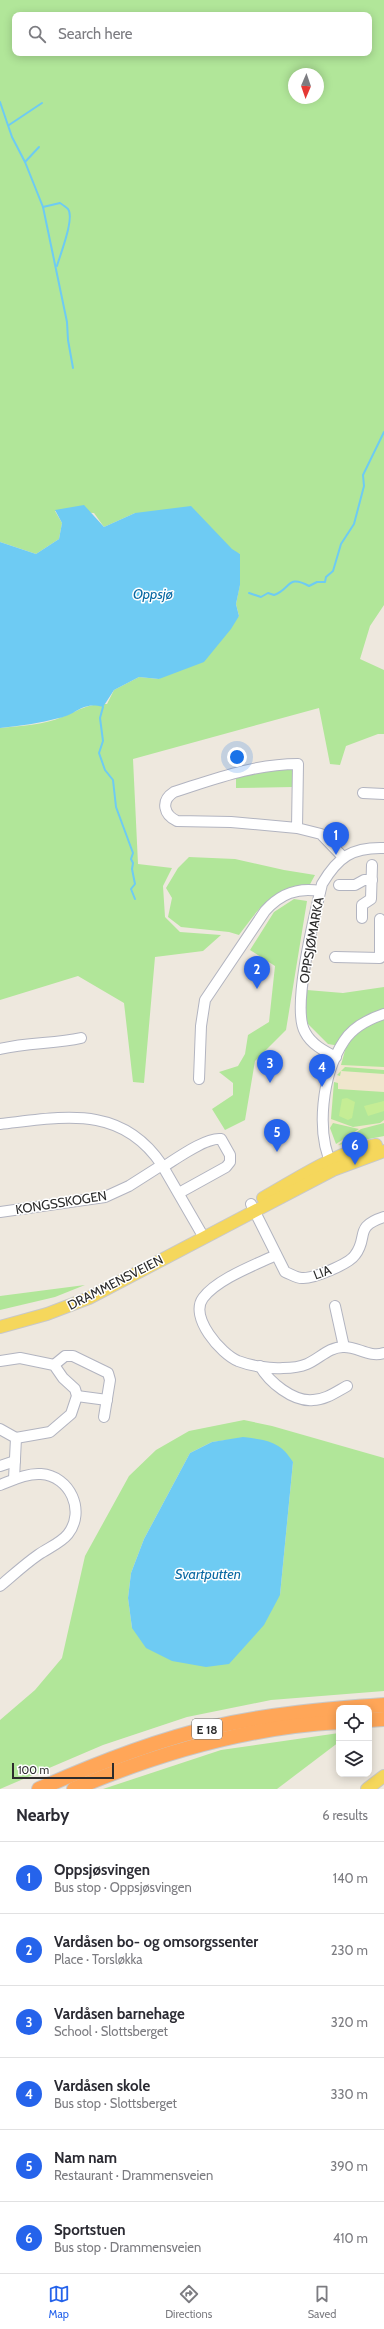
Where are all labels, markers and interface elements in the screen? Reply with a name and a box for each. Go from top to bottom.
search box [12,12,372,56]
icon: search [26,23,48,45]
text: Search here [58,25,133,43]
north arrow [288,68,324,104]
water label: Oppsjø [133,585,174,603]
your location [227,747,247,767]
pin: 1 [323,822,349,855]
street label: OPPSJØMARKA [296,896,326,984]
pin: 2 [244,956,270,989]
pin: 3 [257,1050,283,1083]
pin: 4 [309,1054,335,1087]
pin: 5 [264,1119,290,1152]
pin: 6 [342,1132,368,1165]
street label: KONGSSKOGEN [14,1187,108,1217]
street label: DRAMMENSVEIEN [65,1251,165,1313]
street label: LIA [311,1261,333,1283]
water label: Svartputten [175,1565,241,1583]
map controls [336,1705,372,1777]
button: locate [336,1705,372,1741]
road number: E 18 [192,1719,222,1739]
button: layers [336,1741,372,1777]
scale bar [12,1761,114,1780]
text: 100 m [18,1763,49,1777]
text: Nearby [16,1805,69,1825]
text: 6 results [322,1807,368,1823]
text: Oppsjøsvingen [54,1861,150,1879]
text: 1 [27,1870,31,1886]
text: 140 m [333,1870,368,1886]
text: Bus stop · Oppsjøsvingen [54,1879,192,1895]
text: Vardåsen bo- og omsorgssenter [54,1933,258,1951]
text: 2 [26,1942,32,1958]
text: 230 m [331,1942,368,1958]
text: Place · Torsløkka [54,1951,143,1967]
text: Vardåsen barnehage [54,2005,185,2023]
text: 3 [25,2014,33,2030]
text: 320 m [331,2014,368,2030]
text: School · Slottsberget [54,2023,168,2039]
text: Vardåsen skole [54,2077,150,2095]
text: 4 [25,2086,33,2102]
text: 330 m [331,2086,368,2102]
text: Bus stop · Slottsberget [54,2095,177,2111]
text: Nam nam [54,2149,117,2167]
text: 5 [26,2158,32,2174]
text: 390 m [330,2158,368,2174]
text: Restaurant · Drammensveien [54,2167,213,2183]
text: Sportstuen [54,2221,126,2239]
text: 6 [25,2230,33,2246]
text: 410 m [333,2230,368,2246]
text: Bus stop · Drammensveien [54,2239,201,2255]
tab: Map [48,2283,70,2321]
tab: Directions [165,2283,212,2321]
tab: Saved [308,2283,336,2321]

